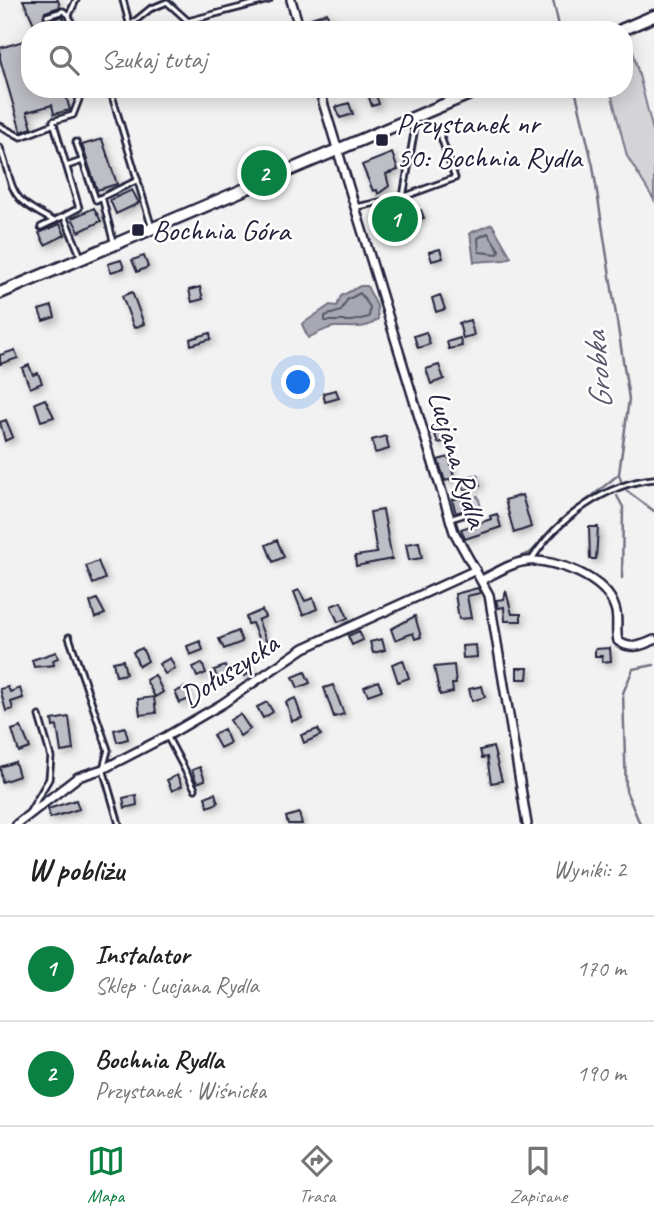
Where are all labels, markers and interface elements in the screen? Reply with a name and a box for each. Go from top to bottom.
search box [21,21,633,98]
icon: search [45,41,83,79]
text: Szukaj tutaj [101,43,207,76]
place label: Przystanek nr 50: Bochnia Rydla [396,104,584,176]
marker: Przystanek nr 50: Bochnia Rydla [374,132,390,148]
pin: 2 [241,147,287,199]
pin: 1 [372,193,418,245]
place label: Bochnia Góra [152,211,292,249]
marker: Bochnia Góra [130,222,146,238]
water label: Grobka [574,328,622,411]
your location [281,365,315,399]
street label: Lucjana Rydla [419,386,497,534]
street label: Dołuszycka [173,623,287,716]
text: W pobliżu [28,851,124,889]
text: Wyniki: 2 [553,855,626,884]
text: Instalator [95,938,189,971]
text: 1 [46,954,56,983]
text: 170 m [577,954,626,983]
text: Sklep · Lucjana Rydla [95,971,259,1000]
text: Bochnia Rydla [95,1043,224,1076]
text: 2 [46,1059,56,1088]
text: 190 m [577,1059,626,1088]
text: Przystanek · Wiśnicka [95,1076,266,1105]
tab: Mapa [87,1142,125,1208]
tab: Trasa [298,1142,336,1208]
tab: Zapisane [510,1142,567,1208]

